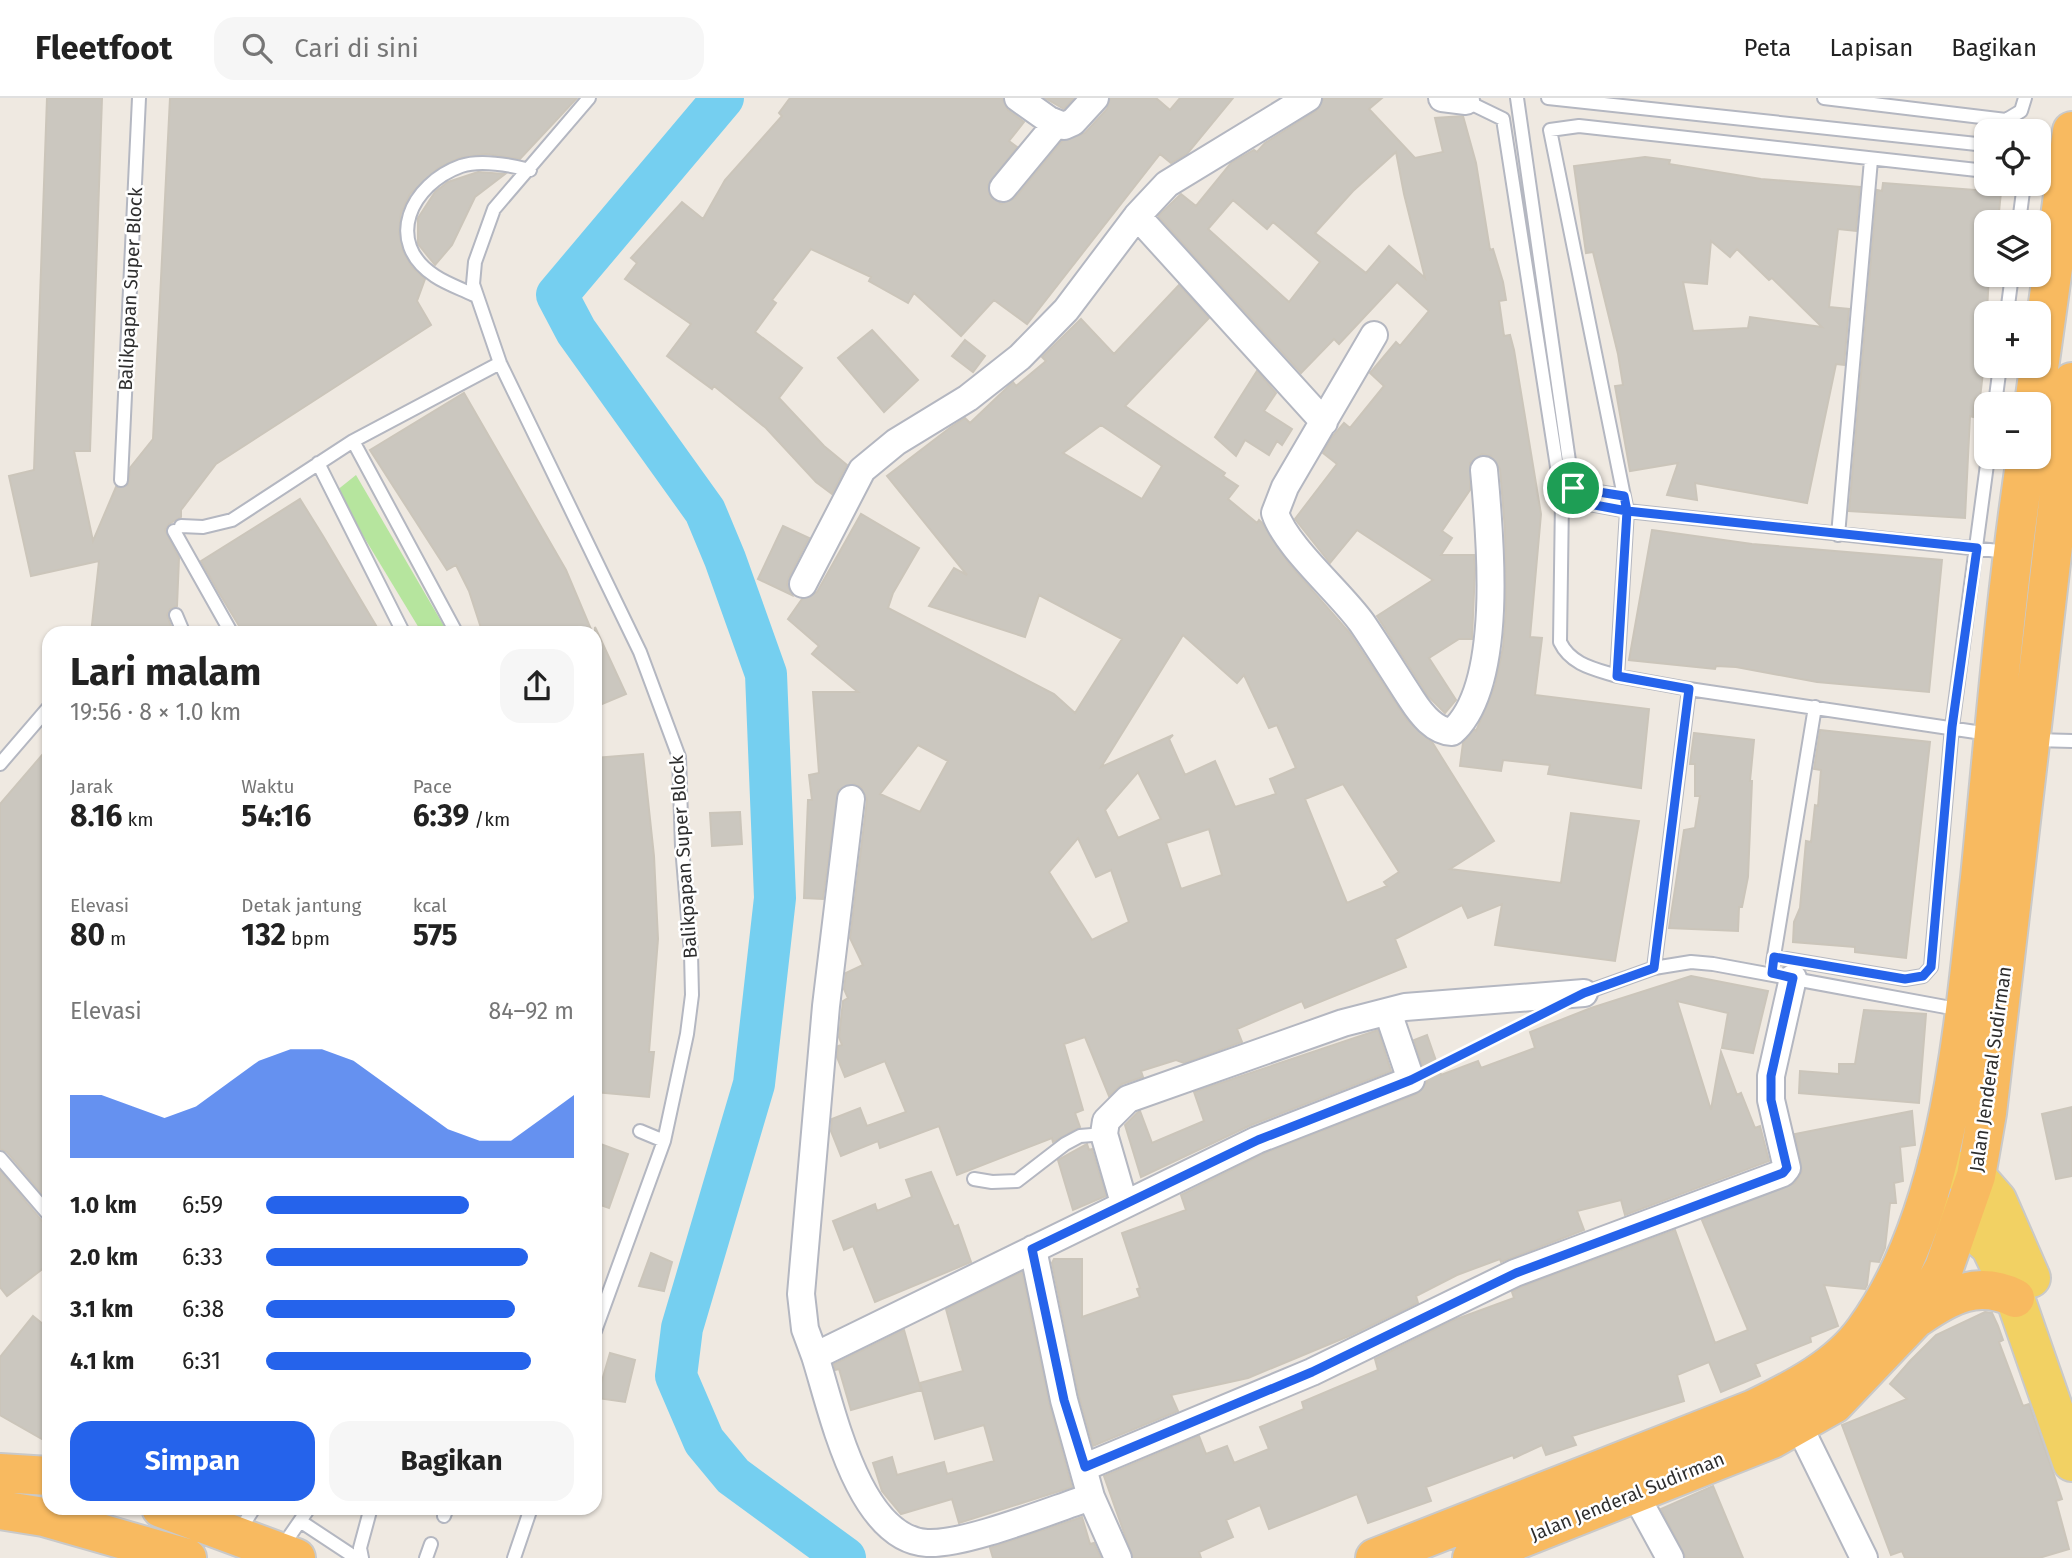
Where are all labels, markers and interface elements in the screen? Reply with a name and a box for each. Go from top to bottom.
search box [214,17,704,80]
text: Fleetfoot [35,28,172,68]
icon: search [238,29,276,67]
text: Cari di sini [294,33,419,64]
text: Peta [1744,34,1791,62]
text: Lapisan [1829,34,1913,62]
text: Bagikan [1951,34,2037,62]
map controls [1974,119,2051,469]
button: locate [1974,119,2051,196]
street label: Balikpapan Super Block [114,186,147,391]
button: layers [1974,210,2051,287]
button: + [1974,301,2051,378]
button: − [1974,392,2051,469]
pin [1543,458,1603,518]
icon: arrive [1554,469,1592,507]
text: Lari malam [70,649,261,695]
button: share [500,649,574,723]
text: 19:56 · 8 × 1.0 km [70,698,241,726]
street label: Balikpapan Super Block [665,754,702,959]
text: Jarak [70,775,113,798]
text: Waktu [241,775,294,798]
text: Pace [413,775,452,798]
text: 8.16 [70,798,122,834]
text: 54:16 [241,798,311,834]
text: 6:39 [413,798,469,834]
text: km [122,808,154,831]
text: /km [469,808,510,831]
text: Elevasi [70,894,129,917]
text: Detak jantung [241,894,361,917]
text: kcal [413,894,447,917]
text: 80 [70,917,105,953]
text: 132 [241,917,286,953]
text: 575 [413,917,458,953]
text: m [105,927,126,950]
text: bpm [286,927,330,950]
street label: Jalan Jenderal Sudirman [1965,965,2016,1173]
text: Elevasi [70,997,142,1025]
text: 84–92 m [489,997,574,1025]
text: 1.0 km [70,1191,137,1219]
text: 6:59 [182,1191,223,1219]
text: 2.0 km [70,1243,138,1271]
text: 6:33 [182,1243,223,1271]
text: 3.1 km [70,1295,133,1323]
text: 6:38 [182,1295,224,1323]
text: 4.1 km [70,1347,134,1375]
text: 6:31 [182,1347,221,1375]
button: Simpan [70,1421,315,1501]
button: Bagikan [329,1421,574,1501]
street label: Jalan Jenderal Sudirman [1527,1447,1728,1546]

